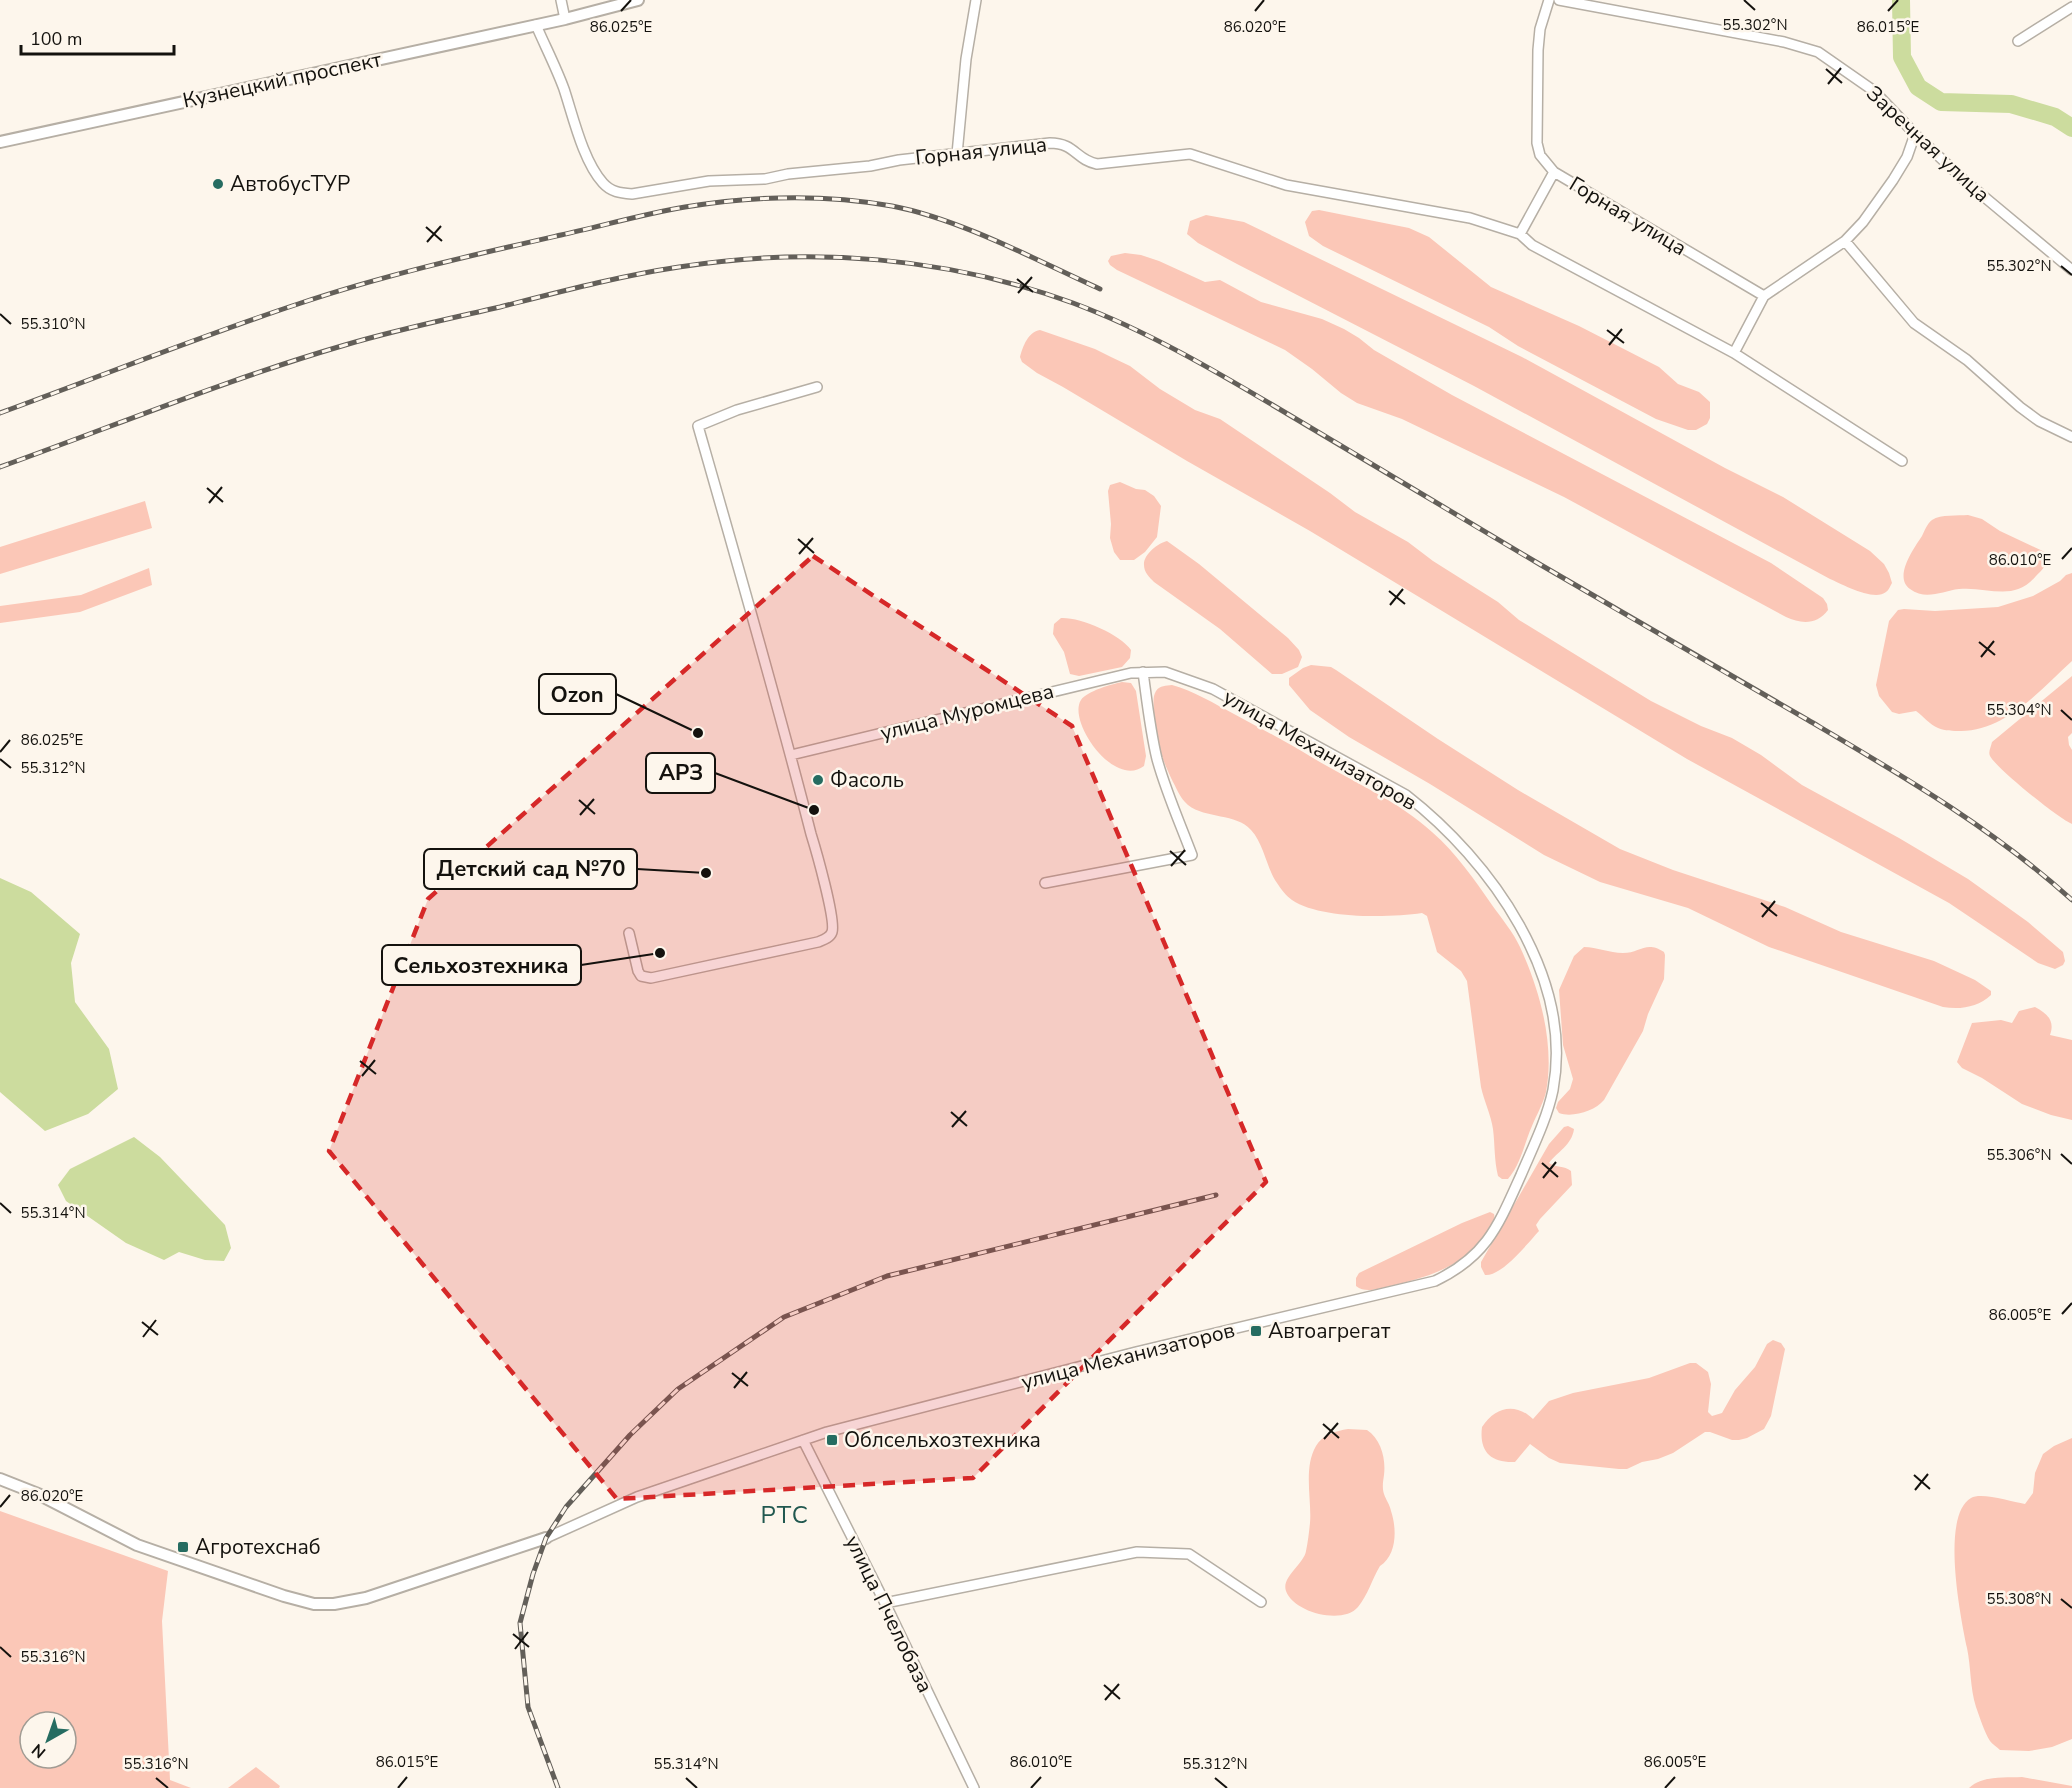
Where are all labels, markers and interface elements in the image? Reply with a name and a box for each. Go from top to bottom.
text: 55.302°N [1722,15,1788,35]
text: 86.025°E [590,17,652,37]
text: 86.020°E [1224,17,1286,37]
text: 86.015°E [1857,17,1919,37]
scale bar [21,18,174,56]
text: 100 m [30,27,82,51]
street label: Кузнецкий проспект [180,45,384,115]
street label: Заречная улица [1860,79,1996,209]
street label: Горная улица [914,130,1048,172]
place label: АвтобусТУР [230,170,350,198]
street label: Горная улица [1564,170,1692,262]
marker: АвтобусТУР [211,177,225,191]
text: 55.302°N [1986,256,2052,276]
text: 55.310°N [20,314,86,334]
text: 86.010°E [1989,550,2051,570]
callout: Ozon [539,674,616,714]
street label: улица Муромцева [877,677,1057,747]
text: Ozon [550,680,604,710]
street label: улица Механизаторов [1218,683,1422,817]
text: 55.304°N [1986,700,2052,720]
text: 86.025°E [21,730,83,750]
callout: АРЗ [646,753,715,793]
text: 55.312°N [20,758,86,778]
text: АРЗ [659,758,703,788]
place label: Фасоль [830,766,904,794]
marker: Фасоль [811,773,825,787]
callout: Детский сад №70 [424,849,637,889]
text: Детский сад №70 [437,854,625,884]
callout: Сельхозтехника [382,945,581,985]
text: Сельхозтехника [393,951,569,981]
text: 55.306°N [1986,1145,2052,1165]
text: 55.314°N [20,1203,86,1223]
text: 86.005°E [1989,1305,2051,1325]
street label: улица Механизаторов [1018,1316,1238,1396]
place label: Автоагрегат [1268,1317,1391,1345]
marker: Автоагрегат [1249,1324,1263,1338]
place label: Облсельхозтехника [844,1426,1041,1454]
marker: Облсельхозтехника [825,1433,839,1447]
text: 86.020°E [21,1486,83,1506]
district label: РТС [761,1499,809,1531]
street label: улица Пчелобаза [839,1531,939,1697]
place label: Агротехснаб [195,1533,321,1561]
marker: Агротехснаб [176,1540,190,1554]
text: 55.308°N [1986,1589,2052,1609]
text: 55.316°N [20,1647,86,1667]
north arrow [18,1710,78,1770]
text: N [27,1738,51,1763]
text: 86.015°E [376,1752,438,1772]
text: 86.010°E [1010,1752,1072,1772]
text: 86.005°E [1644,1752,1706,1772]
text: 55.316°N [123,1754,189,1774]
text: 55.314°N [653,1754,719,1774]
text: 55.312°N [1182,1754,1248,1774]

